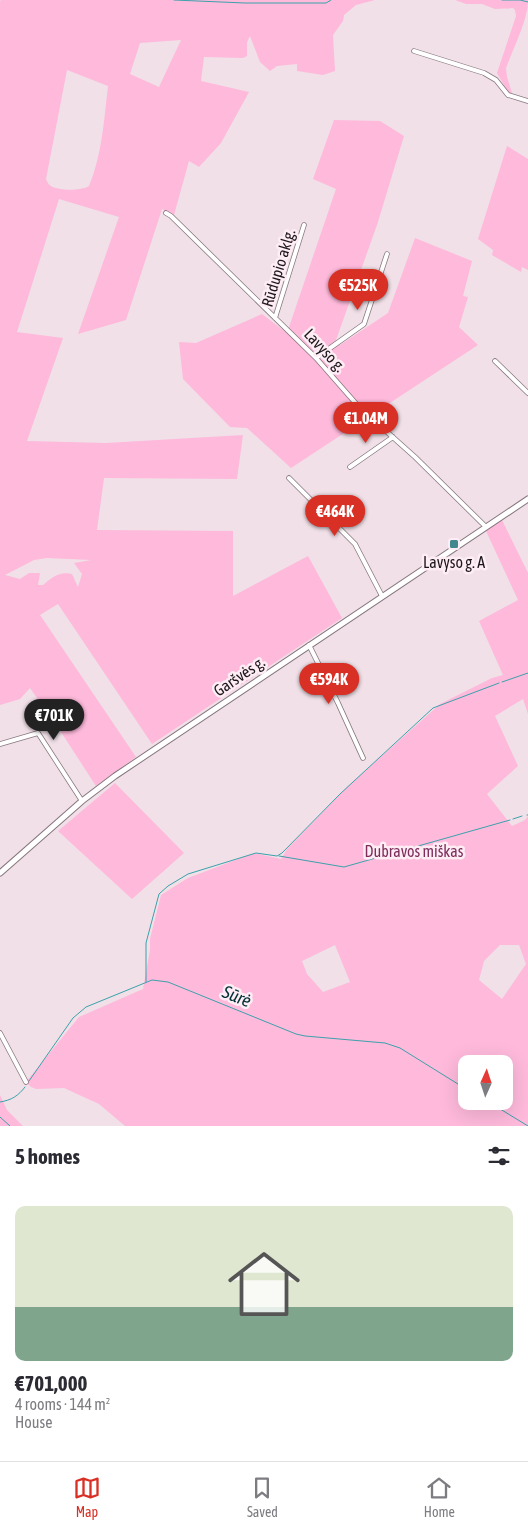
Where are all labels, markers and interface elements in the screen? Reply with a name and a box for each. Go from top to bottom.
street label: Rūdupio aklg. [258,227,299,309]
pin: €525K [323,268,393,311]
text: €525K [339,276,377,294]
street label: Lavyso g. [300,325,349,376]
pin: €1.04M [325,402,407,444]
text: €1.04M [344,409,388,427]
pin: €464K [300,494,370,537]
text: €464K [316,502,354,520]
marker: Lavyso g. A [448,538,460,550]
place label: Lavyso g. A [423,553,485,572]
street label: Garšvės g. [210,652,269,700]
pin: €594K [294,662,364,705]
text: €594K [310,670,348,688]
pin: €701K [19,698,89,741]
text: €701K [35,706,73,724]
park label: Dubravos miškas [365,842,464,860]
water label: Sūrė [219,980,254,1011]
north arrow [458,1055,512,1110]
map controls [458,1055,513,1110]
icon: filters [485,1142,513,1170]
text: 5 homes [15,1144,80,1168]
icon: home [219,1239,309,1329]
text: €701,000 [15,1371,87,1395]
text: 4 rooms · 144 m² [15,1395,110,1413]
text: House [15,1413,52,1431]
tab: Map [73,1474,101,1520]
tab: Saved [247,1474,278,1520]
tab: Home [424,1474,455,1520]

